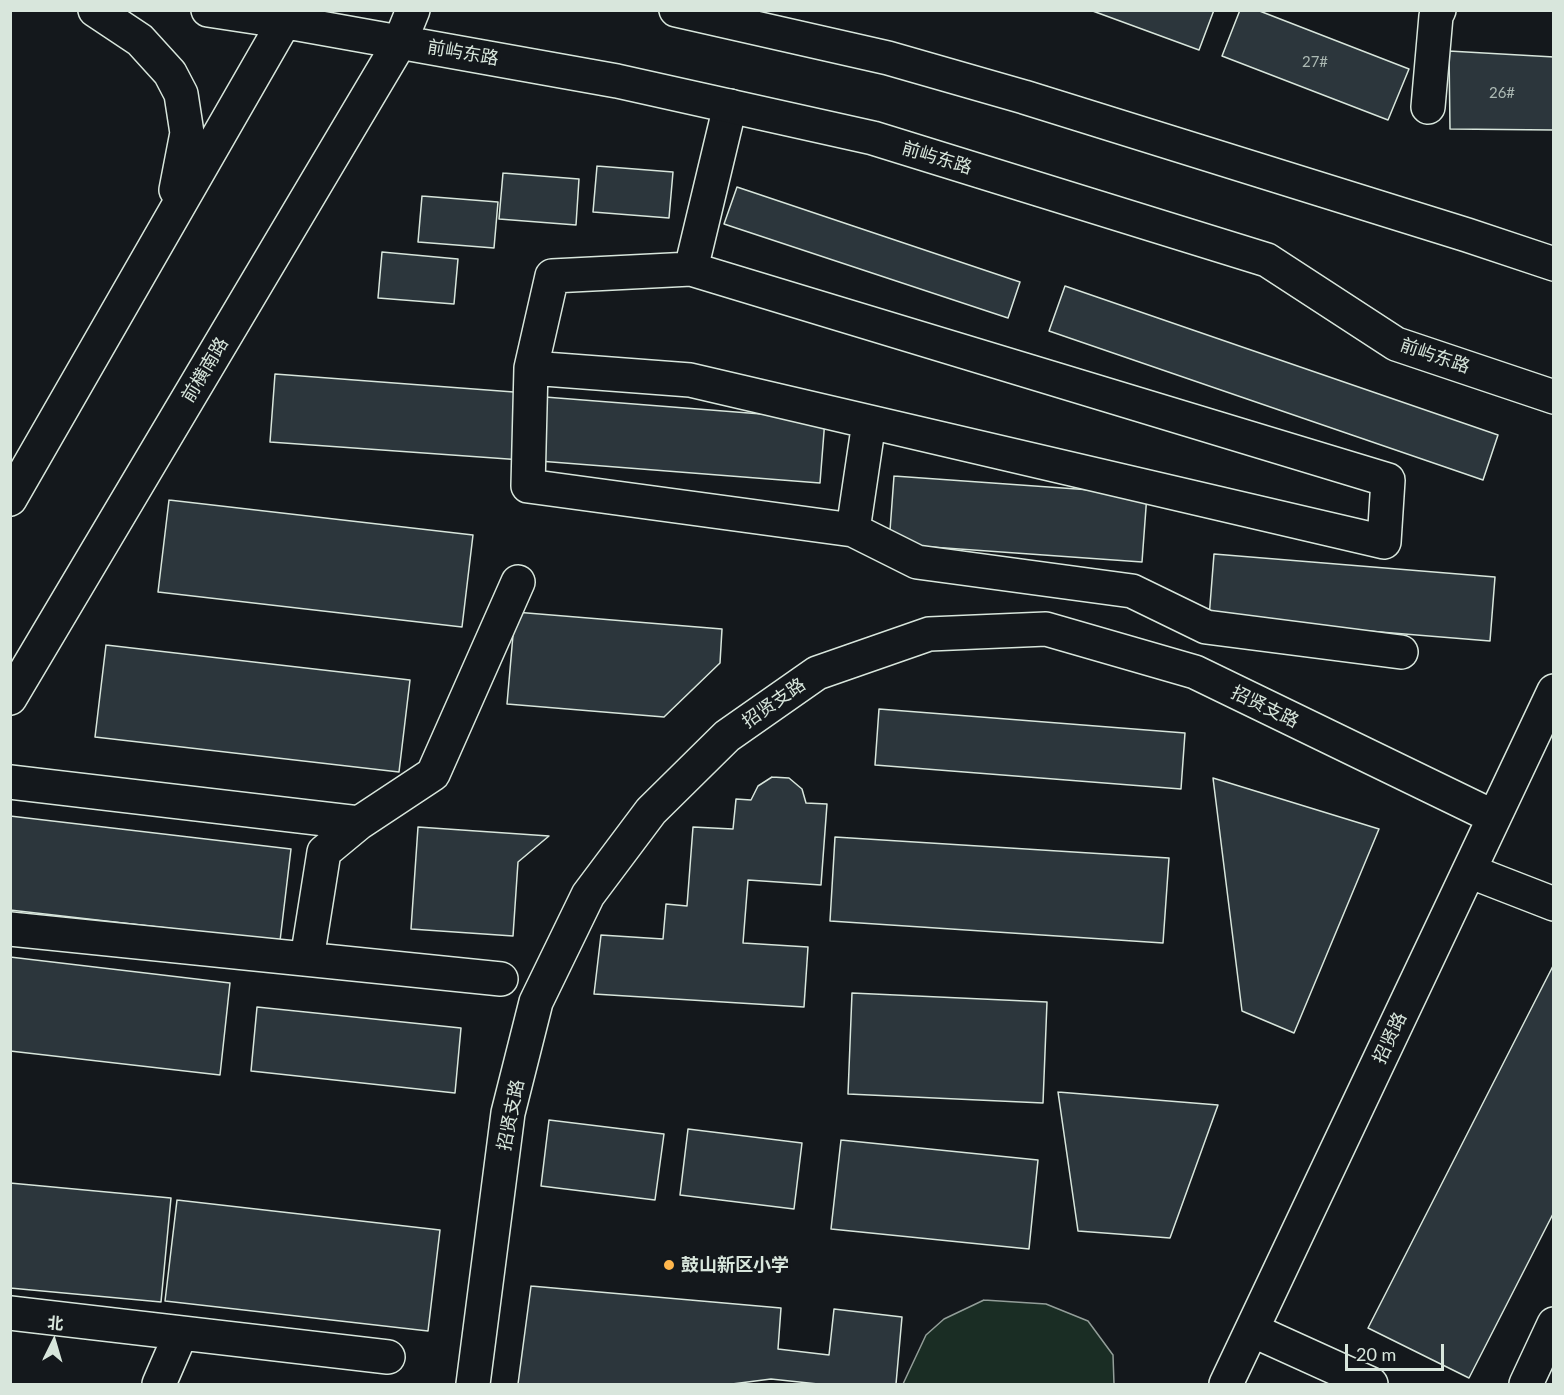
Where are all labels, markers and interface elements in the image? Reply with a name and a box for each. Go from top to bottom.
street label: 前屿东路 [426,36,500,70]
house number: 27# [1302,53,1328,71]
house number: 26# [1489,84,1515,102]
street label: 前屿东路 [899,137,975,179]
street label: 前横南路 [177,334,233,406]
street label: 前屿东路 [1397,334,1473,378]
street label: 招贤支路 [738,674,810,732]
street label: 招贤支路 [1228,682,1302,732]
street label: 招贤路 [1369,1009,1411,1067]
street label: 招贤支路 [494,1078,528,1152]
place label: 鼓山新区小学 [681,1254,789,1276]
marker: 鼓山新区小学 [662,1258,676,1272]
north arrow [24,1311,84,1371]
text: 北 [47,1312,64,1333]
scale bar [1348,1332,1447,1370]
text: 20 m [1356,1343,1396,1365]

